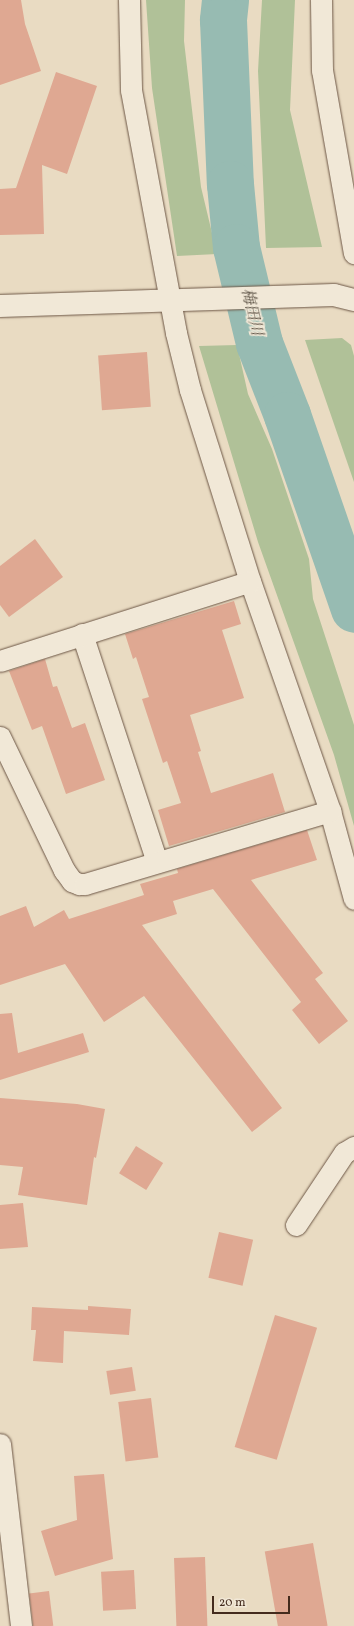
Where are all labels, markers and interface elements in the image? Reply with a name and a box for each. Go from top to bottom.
water label: 梅田川 [236,286,266,338]
scale bar [214,1588,292,1614]
text: 20 m [219,1595,246,1611]

